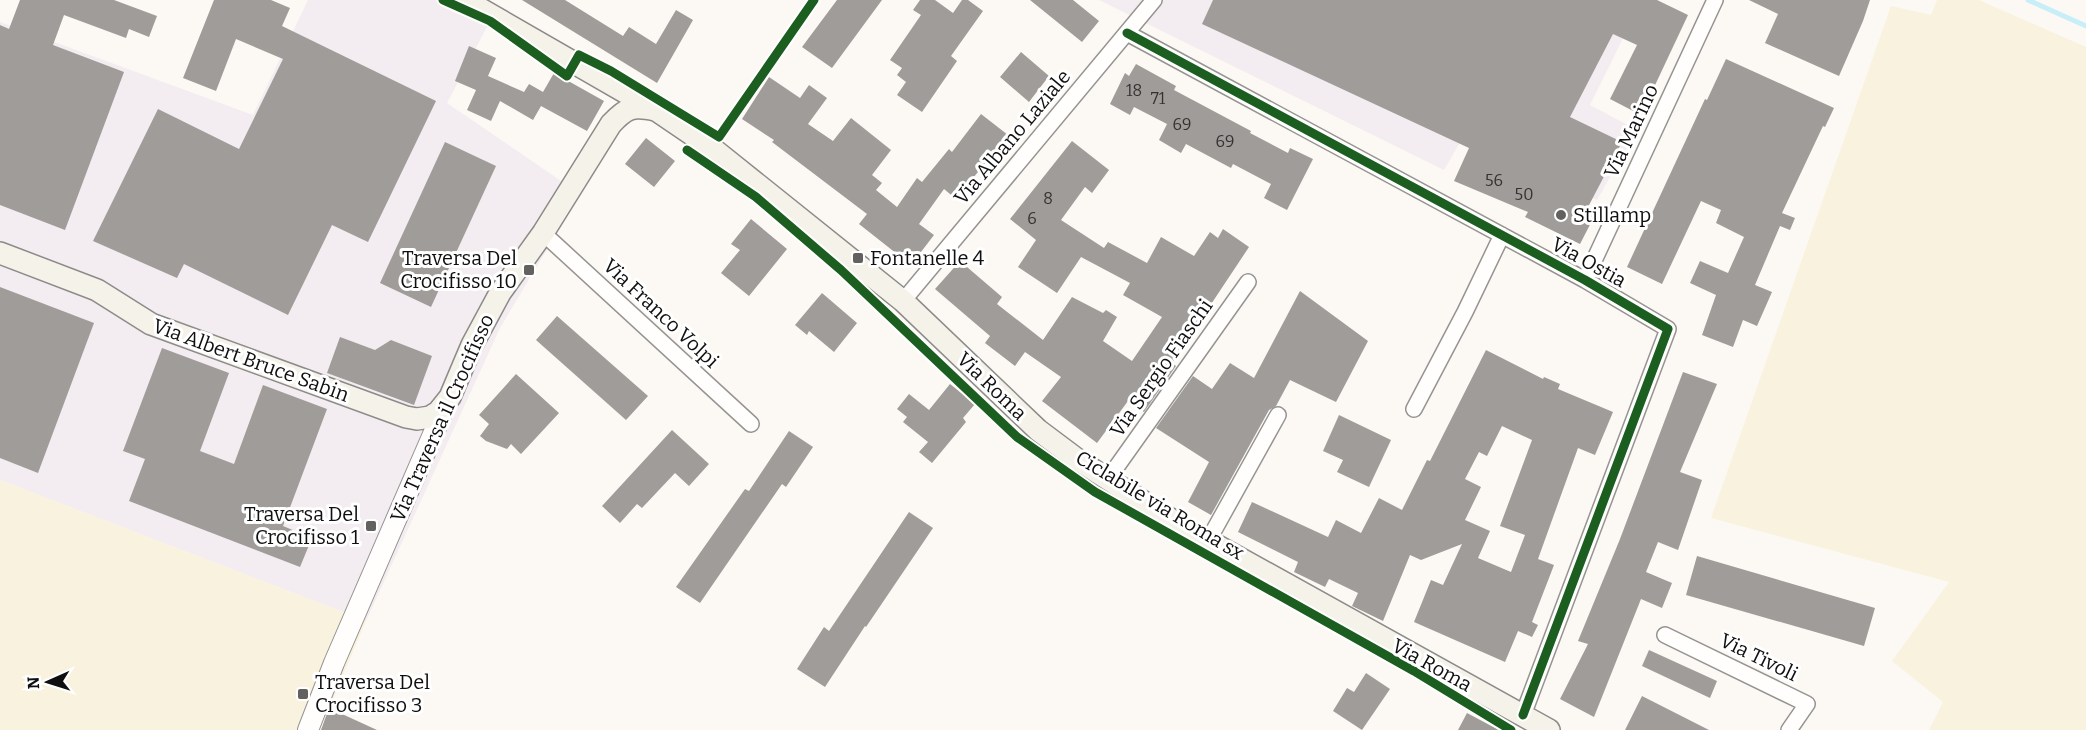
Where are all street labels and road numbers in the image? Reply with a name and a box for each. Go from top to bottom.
street label: Via Albano Laziale [949,65,1075,209]
street label: Via Marino [1599,80,1663,182]
street label: Via Ostia [1547,232,1631,292]
street label: Via Franco Volpi [598,253,724,373]
street label: Via Sergio Fiaschi [1105,295,1217,441]
street label: Via Traversa il Crocifisso [385,310,499,526]
street label: Via Albert Bruce Sabin [150,313,353,407]
street label: Via Roma [952,347,1032,425]
street label: Ciclabile via Roma sx [1071,445,1249,565]
street label: Via Tivoli [1716,628,1802,686]
street label: Via Roma [1388,633,1476,697]

